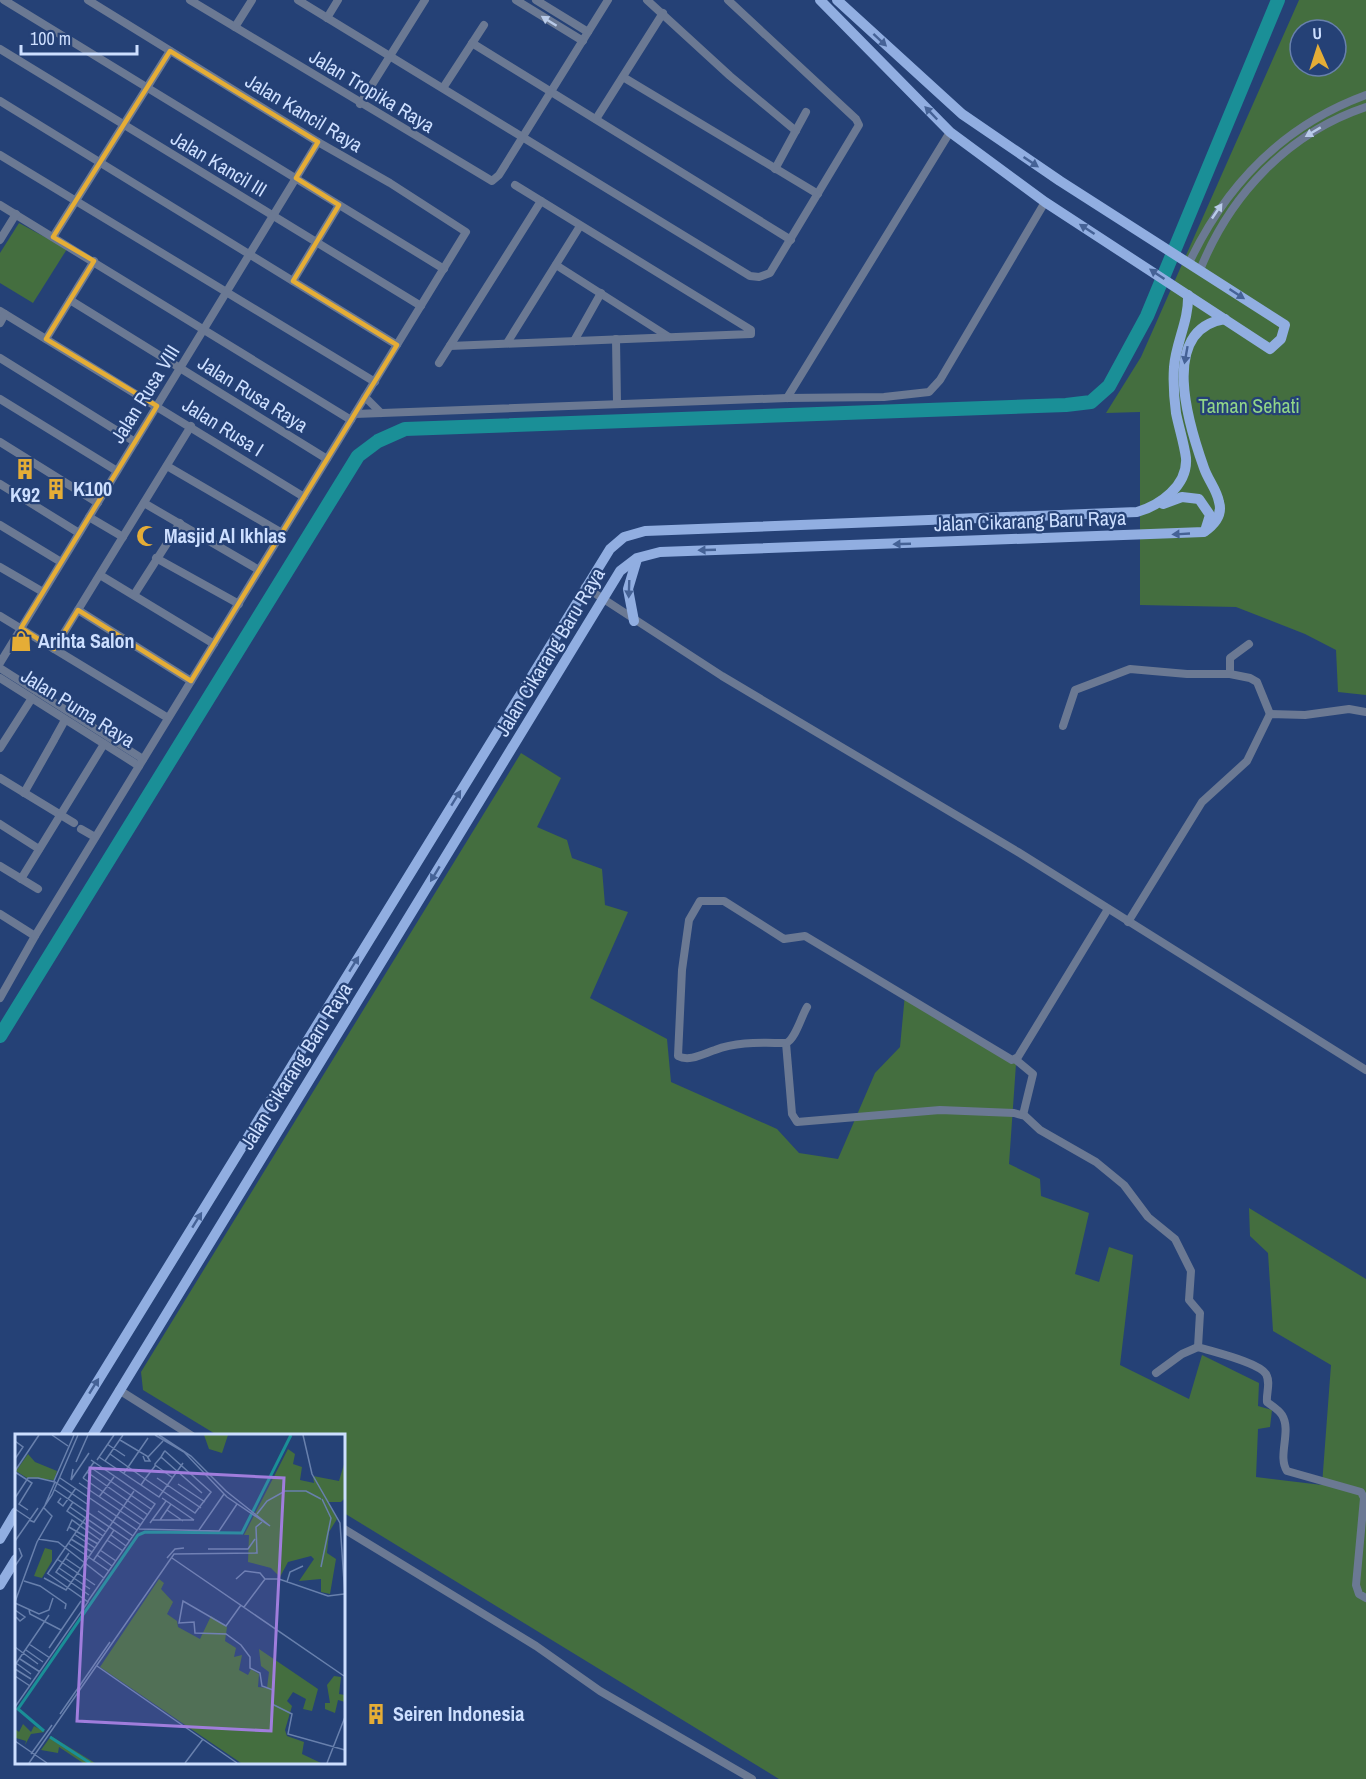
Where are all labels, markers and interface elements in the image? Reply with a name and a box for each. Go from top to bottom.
one-way arrow [541,15,557,26]
scale bar [21,18,136,56]
north arrow [1288,18,1348,78]
text: U [1312,22,1323,44]
text: 100 m [30,26,71,51]
one-way arrow [872,33,887,47]
street label: Jalan Tropika Raya [305,43,440,139]
street label: Jalan Kancil Raya [241,67,368,158]
one-way arrow [925,106,939,120]
street label: Jalan Kancil III [166,124,272,203]
one-way arrow [1305,126,1321,137]
one-way arrow [1023,156,1039,168]
one-way arrow [1211,204,1223,220]
one-way arrow [1079,224,1095,235]
one-way arrow [1149,268,1165,280]
one-way arrow [1229,288,1245,299]
street label: Jalan Rusa VIII [104,339,185,448]
one-way arrow [1182,346,1191,365]
street label: Jalan Rusa Raya [193,349,313,438]
street label: Jalan Rusa I [177,391,269,462]
park label: Taman Sehati [1198,392,1300,419]
building icon: K92 [13,457,37,481]
place label: K100 [73,475,112,502]
building icon: K100 [44,477,68,501]
place label: K92 [10,481,40,508]
street label: Jalan Cikarang Baru Raya [933,504,1127,537]
place label: Masjid Al Ikhlas [164,522,286,549]
mosque icon: Masjid Al Ikhlas [135,524,159,548]
one-way arrow [1171,529,1190,538]
one-way arrow [892,539,911,548]
one-way arrow [698,545,717,555]
street label: Jalan Cikarang Baru Raya [488,562,611,741]
one-way arrow [624,580,633,599]
place label: Arihta Salon [38,627,135,654]
shop icon: Arihta Salon [9,629,33,653]
street label: Jalan Puma Raya [16,662,140,753]
one-way arrow [451,790,462,806]
one-way arrow [430,866,441,882]
one-way arrow [348,956,359,972]
street label: Jalan Cikarang Baru Raya [233,977,358,1154]
one-way arrow [191,1212,202,1228]
one-way arrow [89,1378,100,1394]
inset map [15,1434,345,1764]
place label: Seiren Indonesia [393,1700,524,1727]
building icon: Seiren Indonesia [364,1702,388,1726]

